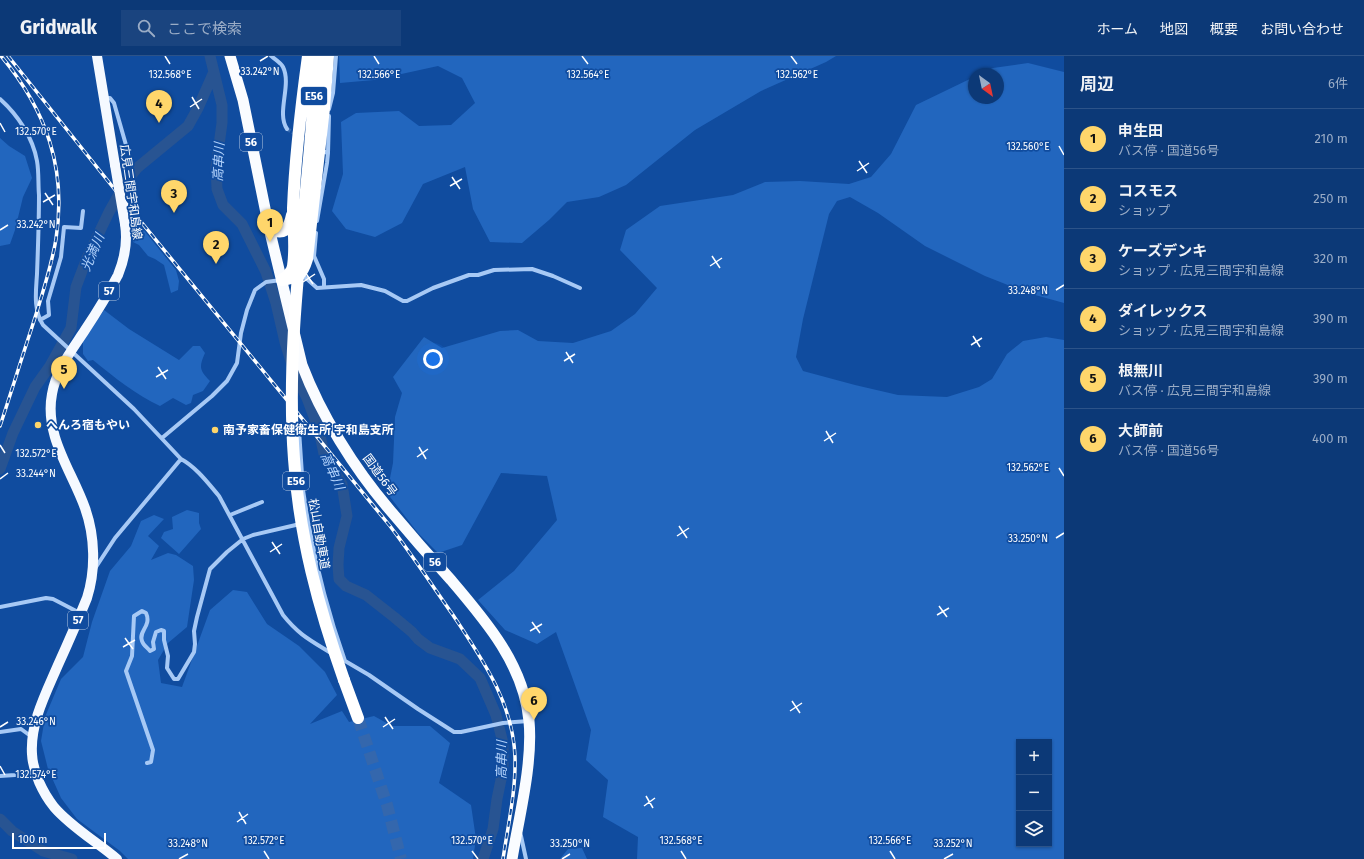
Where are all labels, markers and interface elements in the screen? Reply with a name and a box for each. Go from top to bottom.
search box [121,10,401,46]
text: Gridwalk [20,16,97,39]
icon: search [135,17,157,39]
text: ここで検索 [167,20,242,38]
text: ホーム [1096,21,1138,38]
text: 地図 [1160,21,1188,38]
text: 概要 [1210,21,1238,38]
text: お問い合わせ [1260,21,1344,38]
text: 33.242°N [240,66,280,78]
north arrow [968,68,1004,104]
text: 132.568°E [148,69,192,81]
text: 132.566°E [358,69,400,81]
text: 132.564°E [567,69,609,81]
text: 132.562°E [776,69,818,81]
text: 周辺 [1080,74,1114,95]
text: 6件 [1328,76,1348,91]
road number: E56 [301,87,327,105]
pin: 4 [146,90,172,123]
text: 申生田 [1118,122,1163,140]
text: 132.570°E [15,126,57,138]
text: 1 [1090,131,1096,146]
text: 210 m [1314,131,1348,146]
road number: 56 [240,133,262,151]
water label: 高串川 [210,140,227,182]
text: 132.560°E [1006,141,1050,153]
street label: 広見三間宇和島線 [117,143,145,241]
text: バス停 · 国道56号 [1118,143,1219,158]
pin: 3 [161,180,187,213]
text: コスモス [1118,182,1178,200]
text: 2 [1090,191,1096,206]
text: 250 m [1313,191,1348,206]
text: ショップ [1118,203,1170,218]
pin: 1 [257,209,283,242]
text: 33.242°N [16,219,56,231]
water label: 光満川 [78,229,108,273]
pin: 2 [203,231,229,264]
text: ケーズデンキ [1118,242,1207,260]
text: 3 [1090,251,1096,266]
text: 320 m [1313,251,1348,266]
text: ショップ · 広見三間宇和島線 [1118,263,1284,278]
road number: 57 [99,282,119,300]
text: 33.248°N [1008,285,1048,297]
text: ダイレックス [1118,302,1208,320]
text: 4 [1089,311,1097,326]
text: 390 m [1313,311,1348,326]
text: ショップ · 広見三間宇和島線 [1118,323,1284,338]
your location [423,349,443,369]
pin: 5 [51,356,77,389]
text: 根無川 [1118,362,1163,380]
text: 5 [1090,371,1096,386]
text: 390 m [1313,371,1348,386]
text: バス停 · 広見三間宇和島線 [1118,383,1271,398]
place label: へんろ宿もやい [46,418,130,432]
marker: へんろ宿もやい [33,420,43,430]
text: 大師前 [1118,422,1163,440]
place label: 南予家畜保健衛生所 宇和島支所 [223,423,394,437]
marker: 南予家畜保健衛生所 宇和島支所 [210,425,220,435]
text: 6 [1089,431,1097,446]
text: 400 m [1312,431,1348,446]
text: バス停 · 国道56号 [1118,443,1219,458]
text: 132.572°E [15,448,57,460]
water label: 高串川 [318,450,348,494]
street label: 国道56号 [360,451,400,499]
text: 132.562°E [1007,462,1049,474]
text: 33.244°N [16,468,56,480]
road number: E56 [283,472,309,490]
street label: 松山自動車道 [306,497,332,571]
text: 33.250°N [1008,533,1048,545]
road number: 56 [424,553,446,571]
road number: 57 [68,611,88,629]
pin: 6 [521,687,547,720]
text: 33.246°N [16,716,56,728]
water label: 高串川 [494,738,509,780]
map controls [1016,739,1052,847]
button: + [1016,739,1052,775]
text: 132.574°E [15,769,57,781]
button: − [1016,775,1052,811]
button: layers [1016,811,1052,847]
scale bar [12,831,106,850]
text: 100 m [18,833,47,846]
text: 132.572°E [243,835,285,847]
text: 132.570°E [451,835,493,847]
text: 132.568°E [659,835,703,847]
text: 132.566°E [869,835,911,847]
text: 33.248°N [168,838,208,850]
text: 33.250°N [550,838,590,850]
text: 33.252°N [933,838,973,850]

